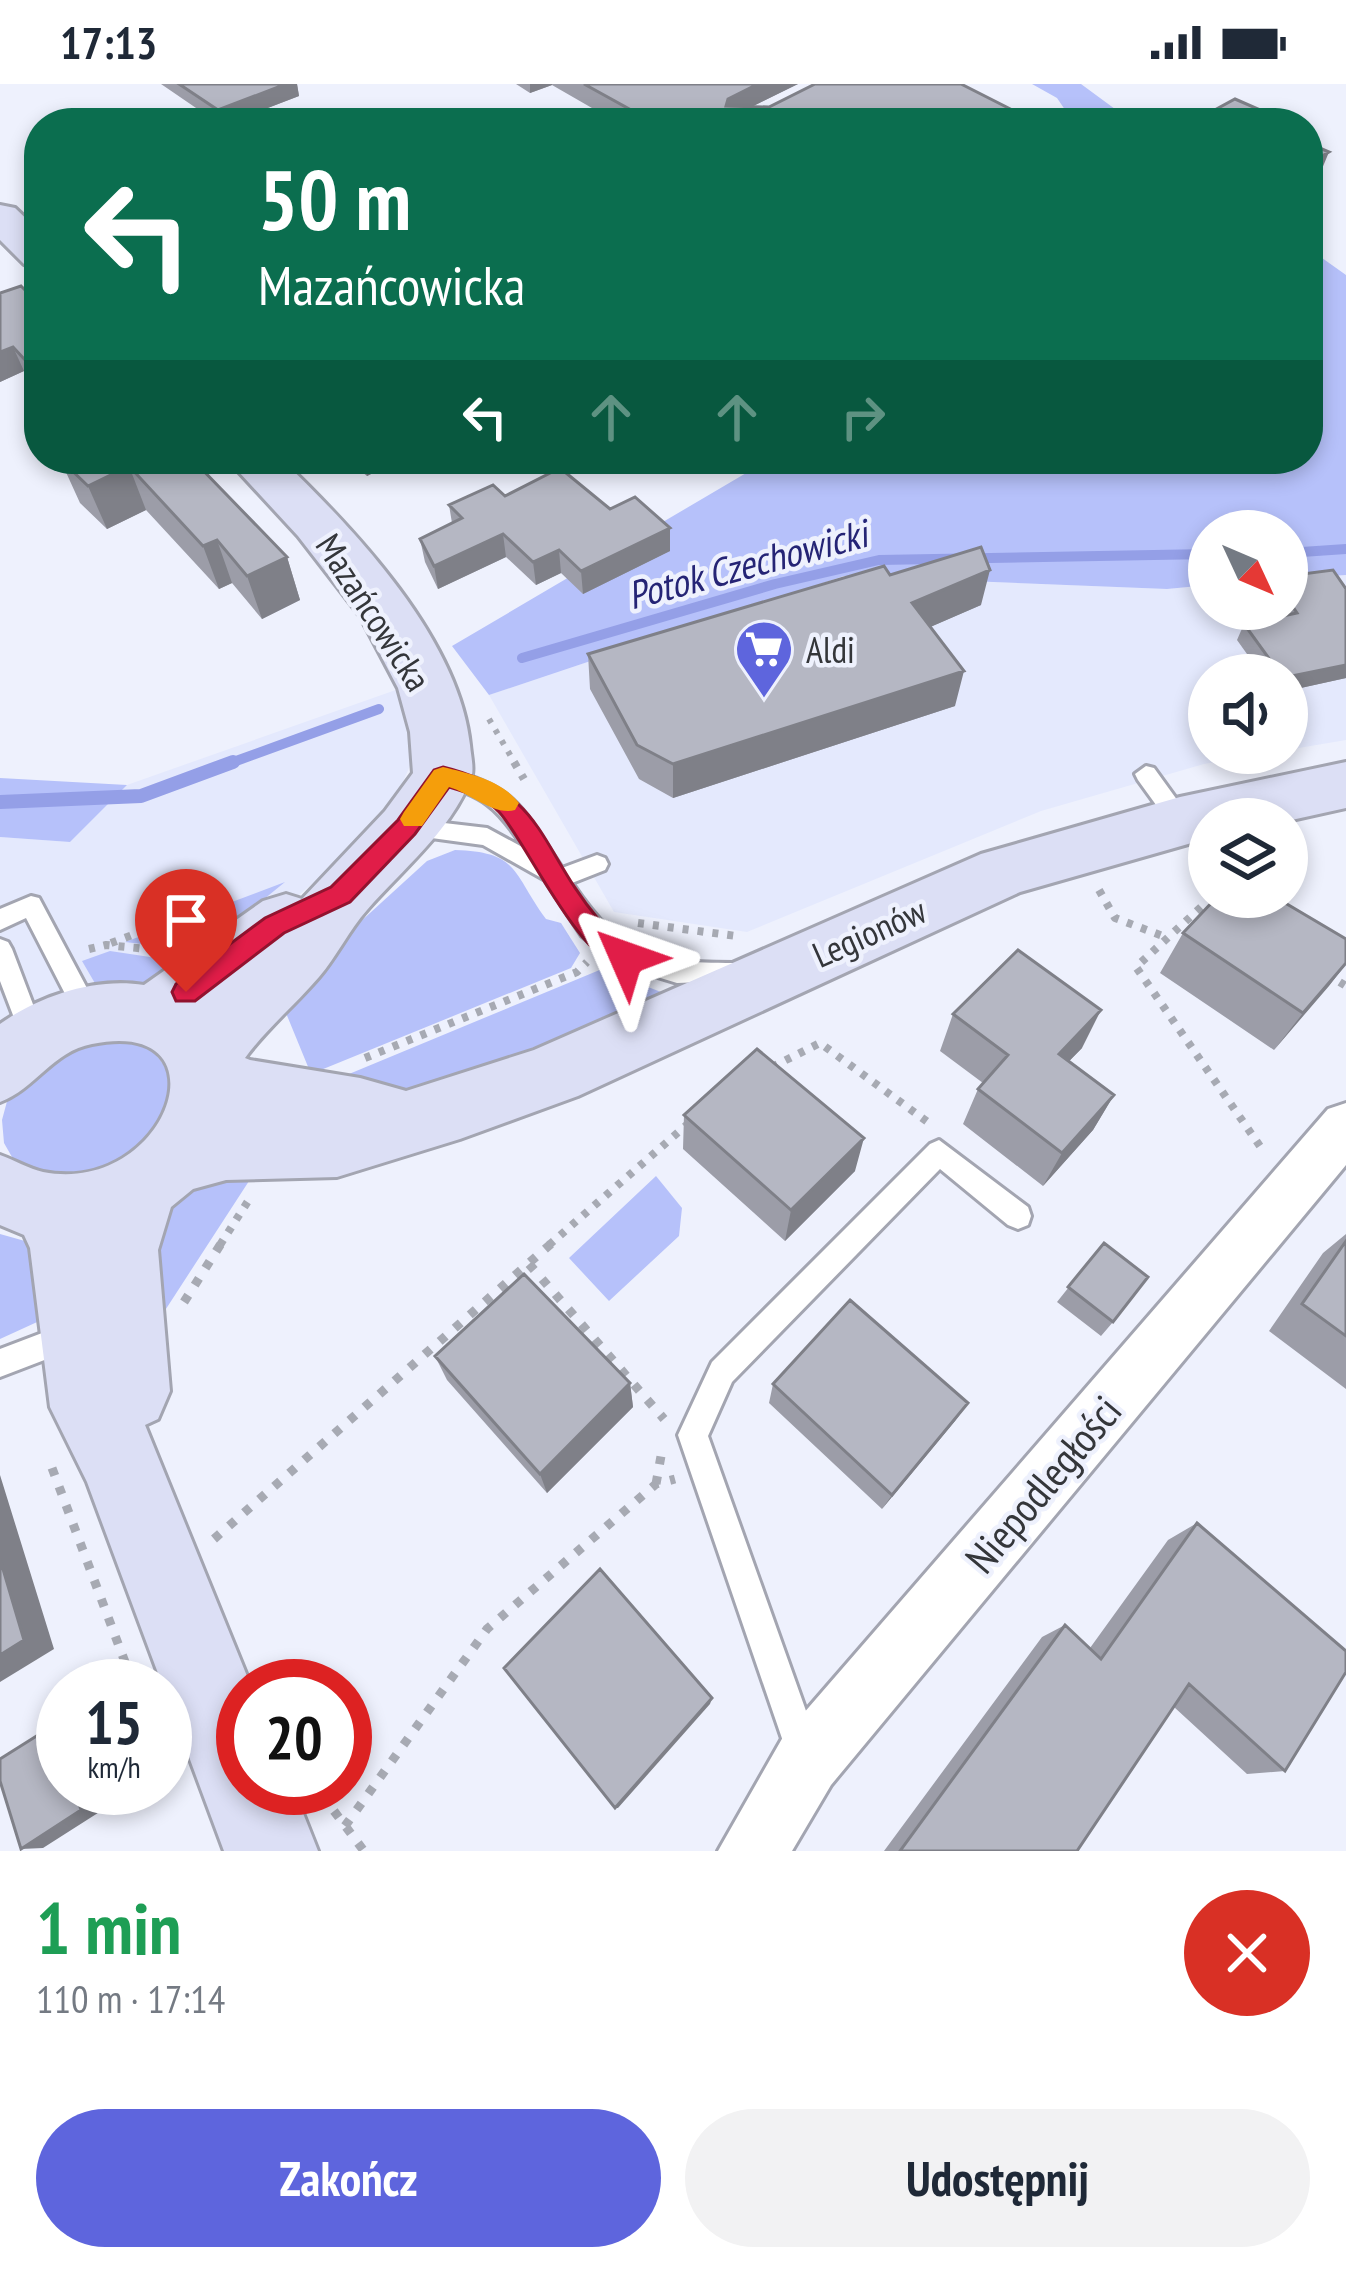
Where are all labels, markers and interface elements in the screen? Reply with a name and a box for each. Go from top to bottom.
text: 17:13 [60,13,157,71]
text: 50 m [258,144,411,253]
icon: left [60,156,216,312]
text: Mazańcowicka [258,250,525,320]
icon: left [452,384,518,450]
icon: ahead [578,384,644,450]
icon: ahead [704,384,770,450]
icon: right [830,384,896,450]
water label: Potok Czechowicki [622,506,877,620]
north arrow [1188,510,1308,630]
map controls [1188,510,1308,918]
street label: Mazańcowicka [306,524,442,700]
supermarket icon: Aldi [733,618,795,700]
place label: Aldi [806,626,855,673]
button: sound [1188,654,1308,774]
button: layers [1188,798,1308,918]
pin [135,869,237,992]
street label: Legionów [805,886,934,978]
icon: arrive [153,887,219,953]
position arrow [563,895,689,1021]
street label: Niepodległości [953,1384,1133,1584]
speed limit sign: 20 [216,1659,372,1815]
text: 15 [85,1683,143,1761]
text: km/h [87,1747,141,1786]
text: 1 min [36,1881,181,1974]
button: close [1184,1890,1310,2016]
text: 110 m · 17:14 [36,1973,225,2024]
button: Zakończ [36,2109,661,2247]
button: Udostępnij [685,2109,1310,2247]

